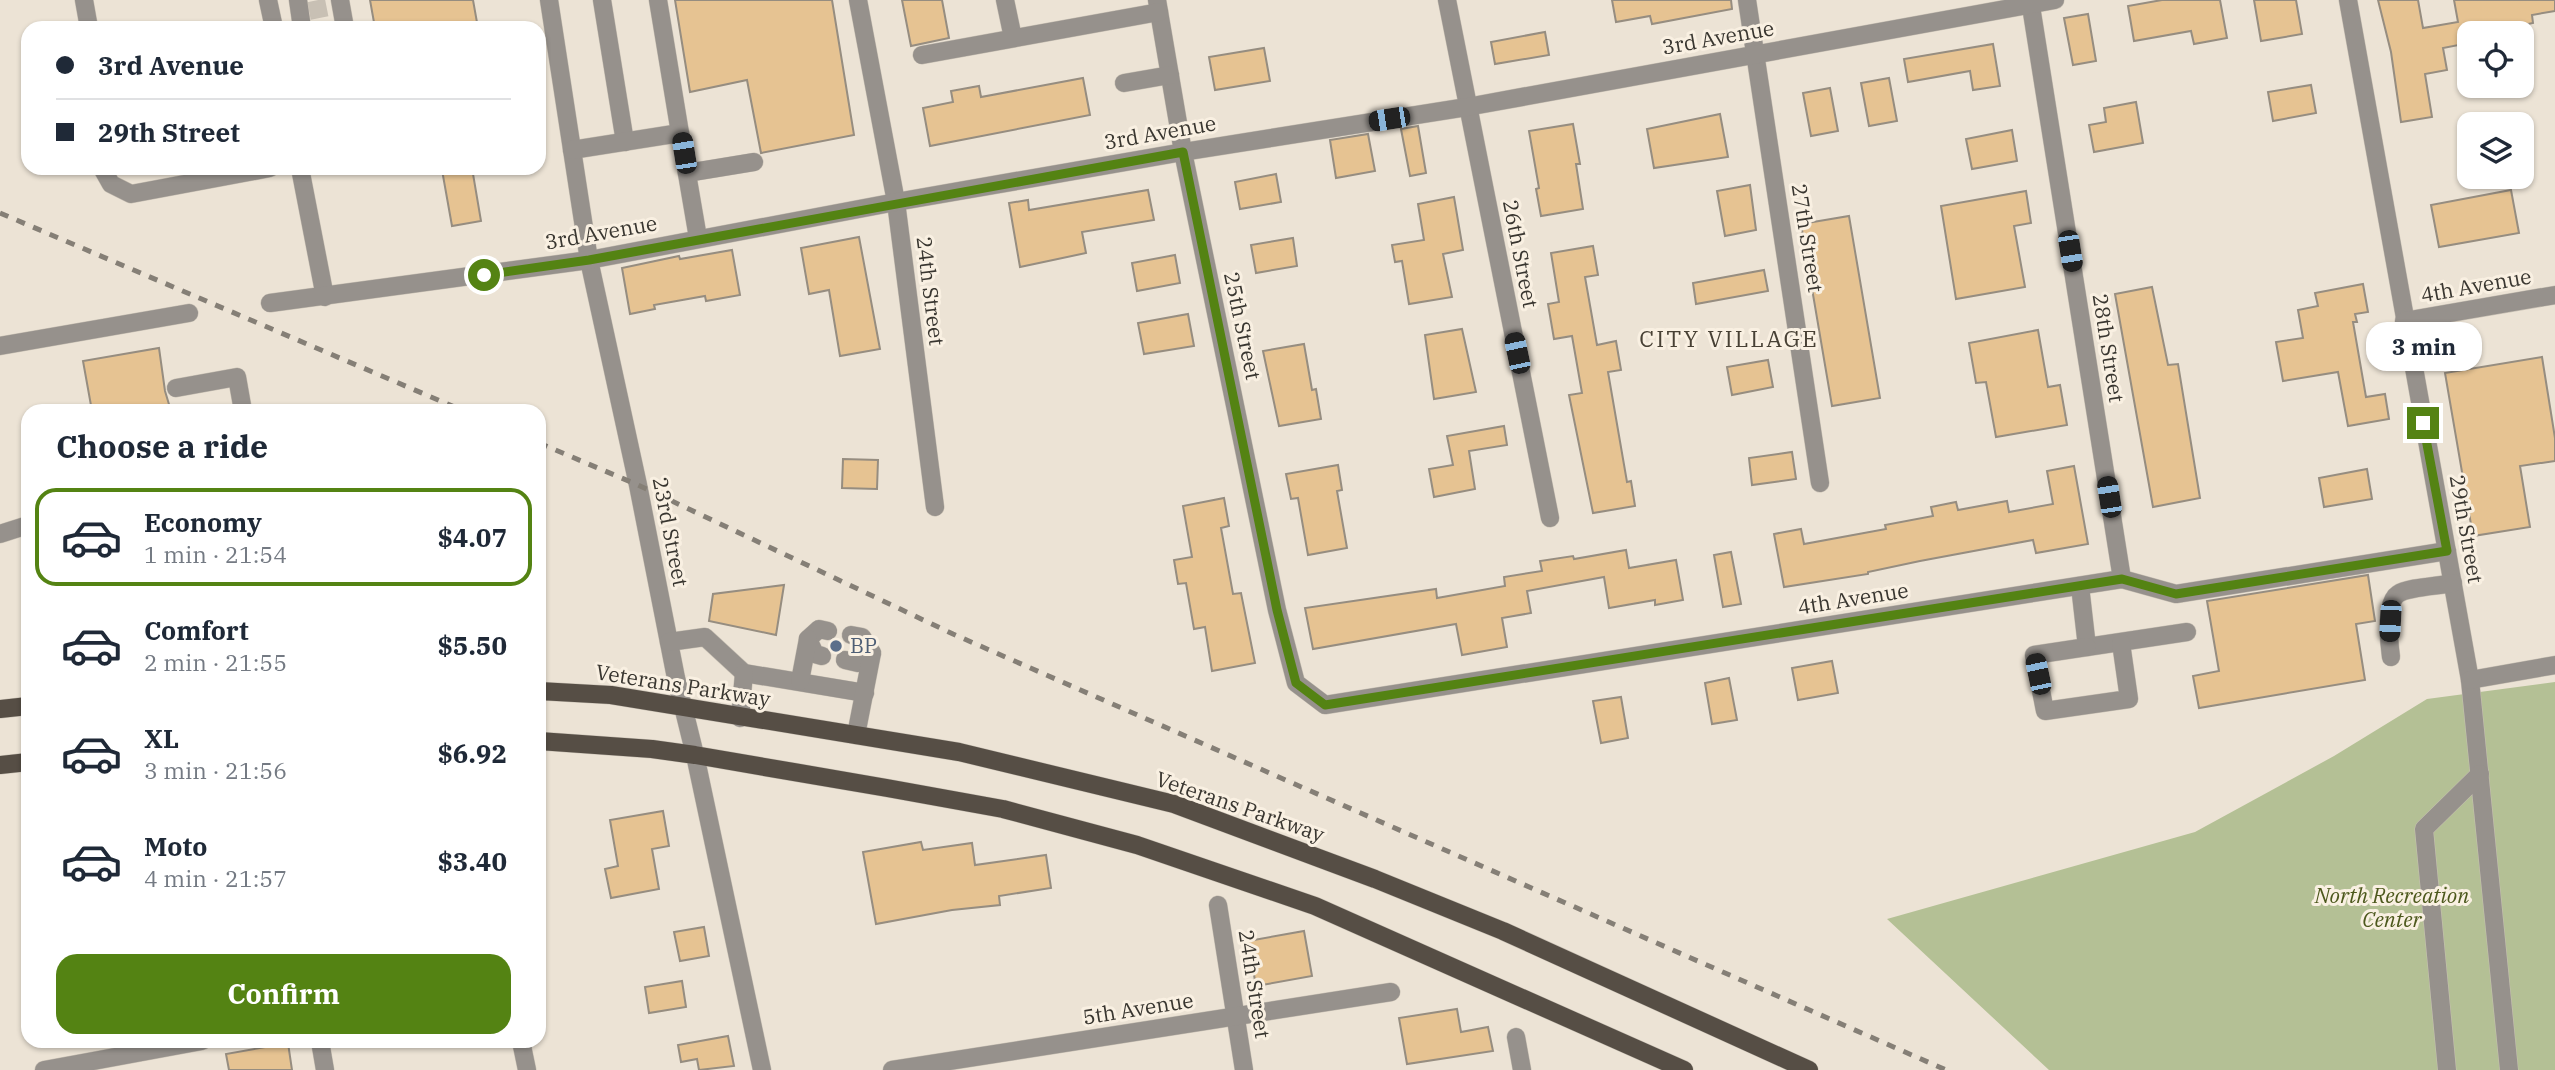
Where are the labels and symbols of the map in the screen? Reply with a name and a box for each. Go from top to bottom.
street label: 3rd Avenue [1660,13,1776,61]
car [1367,105,1412,133]
street label: 3rd Avenue [1102,108,1218,156]
car [671,131,698,175]
street label: 27th Street [1786,182,1830,294]
street label: 26th Street [1497,197,1545,310]
street label: 3rd Avenue [543,208,659,256]
car [2057,229,2084,273]
street label: 24th Street [910,235,952,347]
route start [468,259,500,291]
street label: 4th Avenue [2418,262,2533,309]
street label: 25th Street [1218,269,1268,382]
street label: 28th Street [2087,292,2131,404]
callout: 3 min [2365,322,2481,370]
district label: CITY VILLAGE [1639,323,1819,353]
car [1503,330,1532,376]
route end [2407,407,2439,439]
street label: 29th Street [2444,472,2490,585]
street label: 23rd Street [647,475,695,589]
car [2096,475,2123,519]
street label: 4th Avenue [1795,575,1910,621]
car [2379,599,2402,643]
place label: BP [850,631,877,659]
marker: BP [828,638,844,654]
car [2024,651,2053,697]
street label: Veterans Parkway [594,657,773,713]
street label: Veterans Parkway [1152,764,1329,848]
park label: North Recreation Center [2314,881,2469,933]
street label: 24th Street [1233,928,1277,1040]
street label: 5th Avenue [1080,985,1195,1031]

